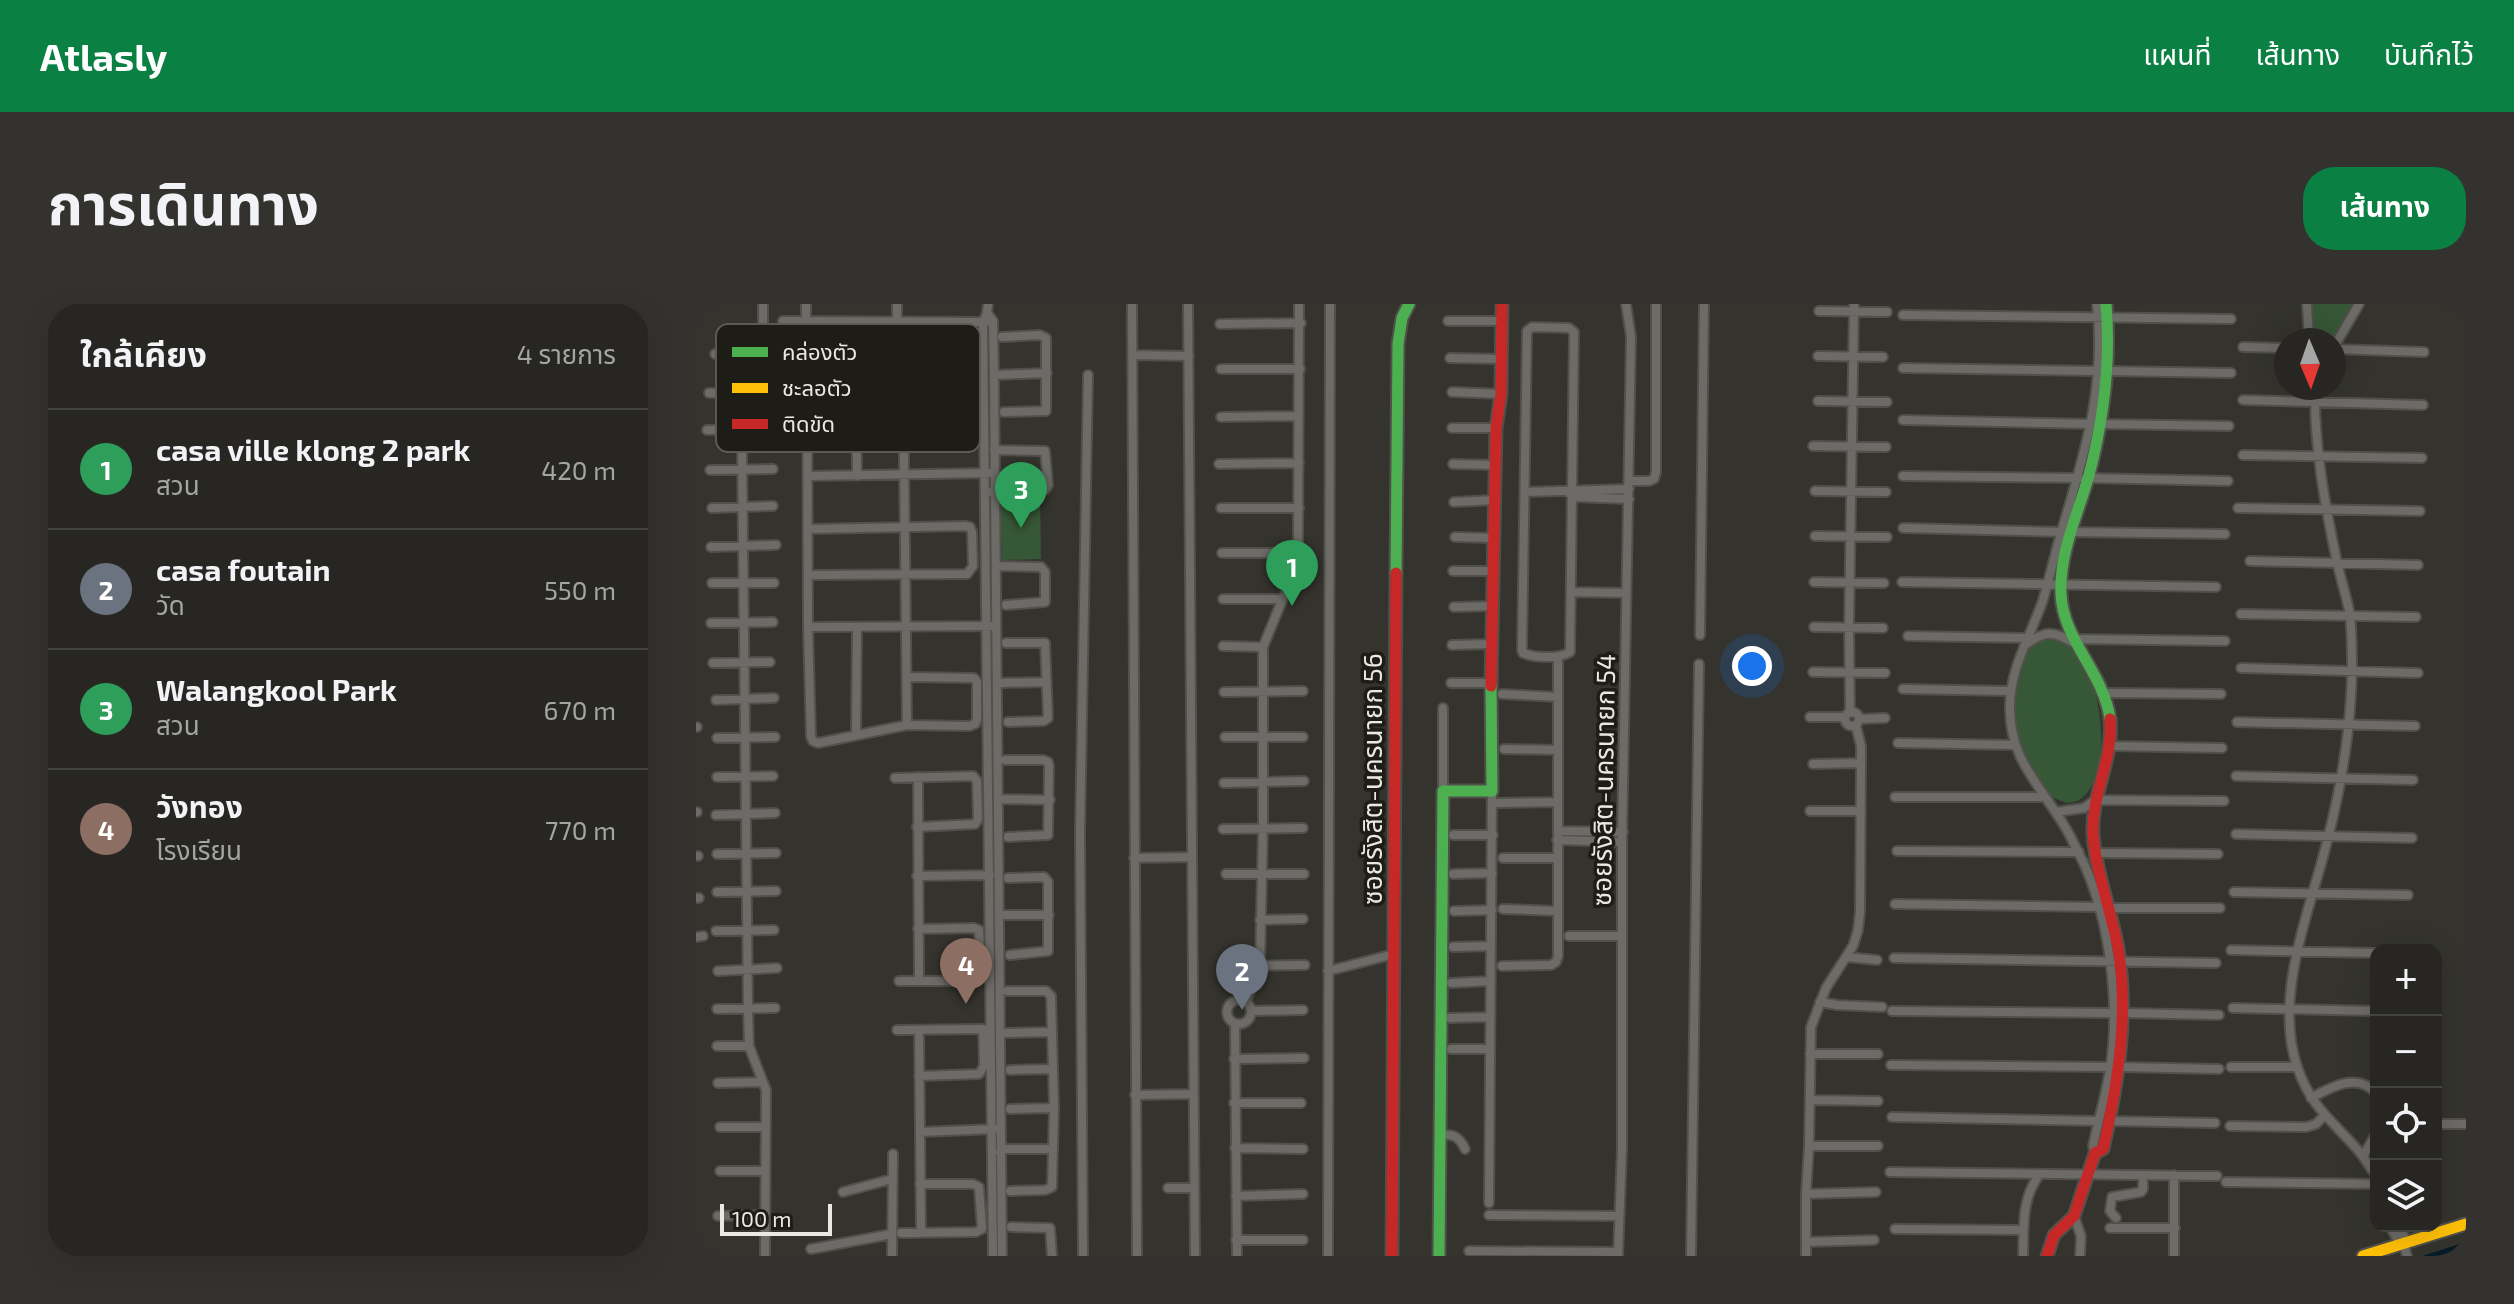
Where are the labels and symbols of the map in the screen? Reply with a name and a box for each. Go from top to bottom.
legend [716,324,980,452]
north arrow [2274,328,2346,400]
text: คล่องตัว [782,338,857,364]
text: ชะลอตัว [782,374,852,400]
text: ติดขัด [782,410,835,436]
pin: 3 [995,462,1047,528]
pin: 1 [1266,540,1318,606]
your location [1732,646,1772,686]
street label: ซอยรังสิต-นครนายก 56 [1356,653,1387,905]
street label: ซอยรังสิต-นครนายก 54 [1585,654,1620,906]
pin: 4 [940,938,992,1004]
pin: 2 [1216,944,1268,1010]
scale bar [720,1200,832,1236]

